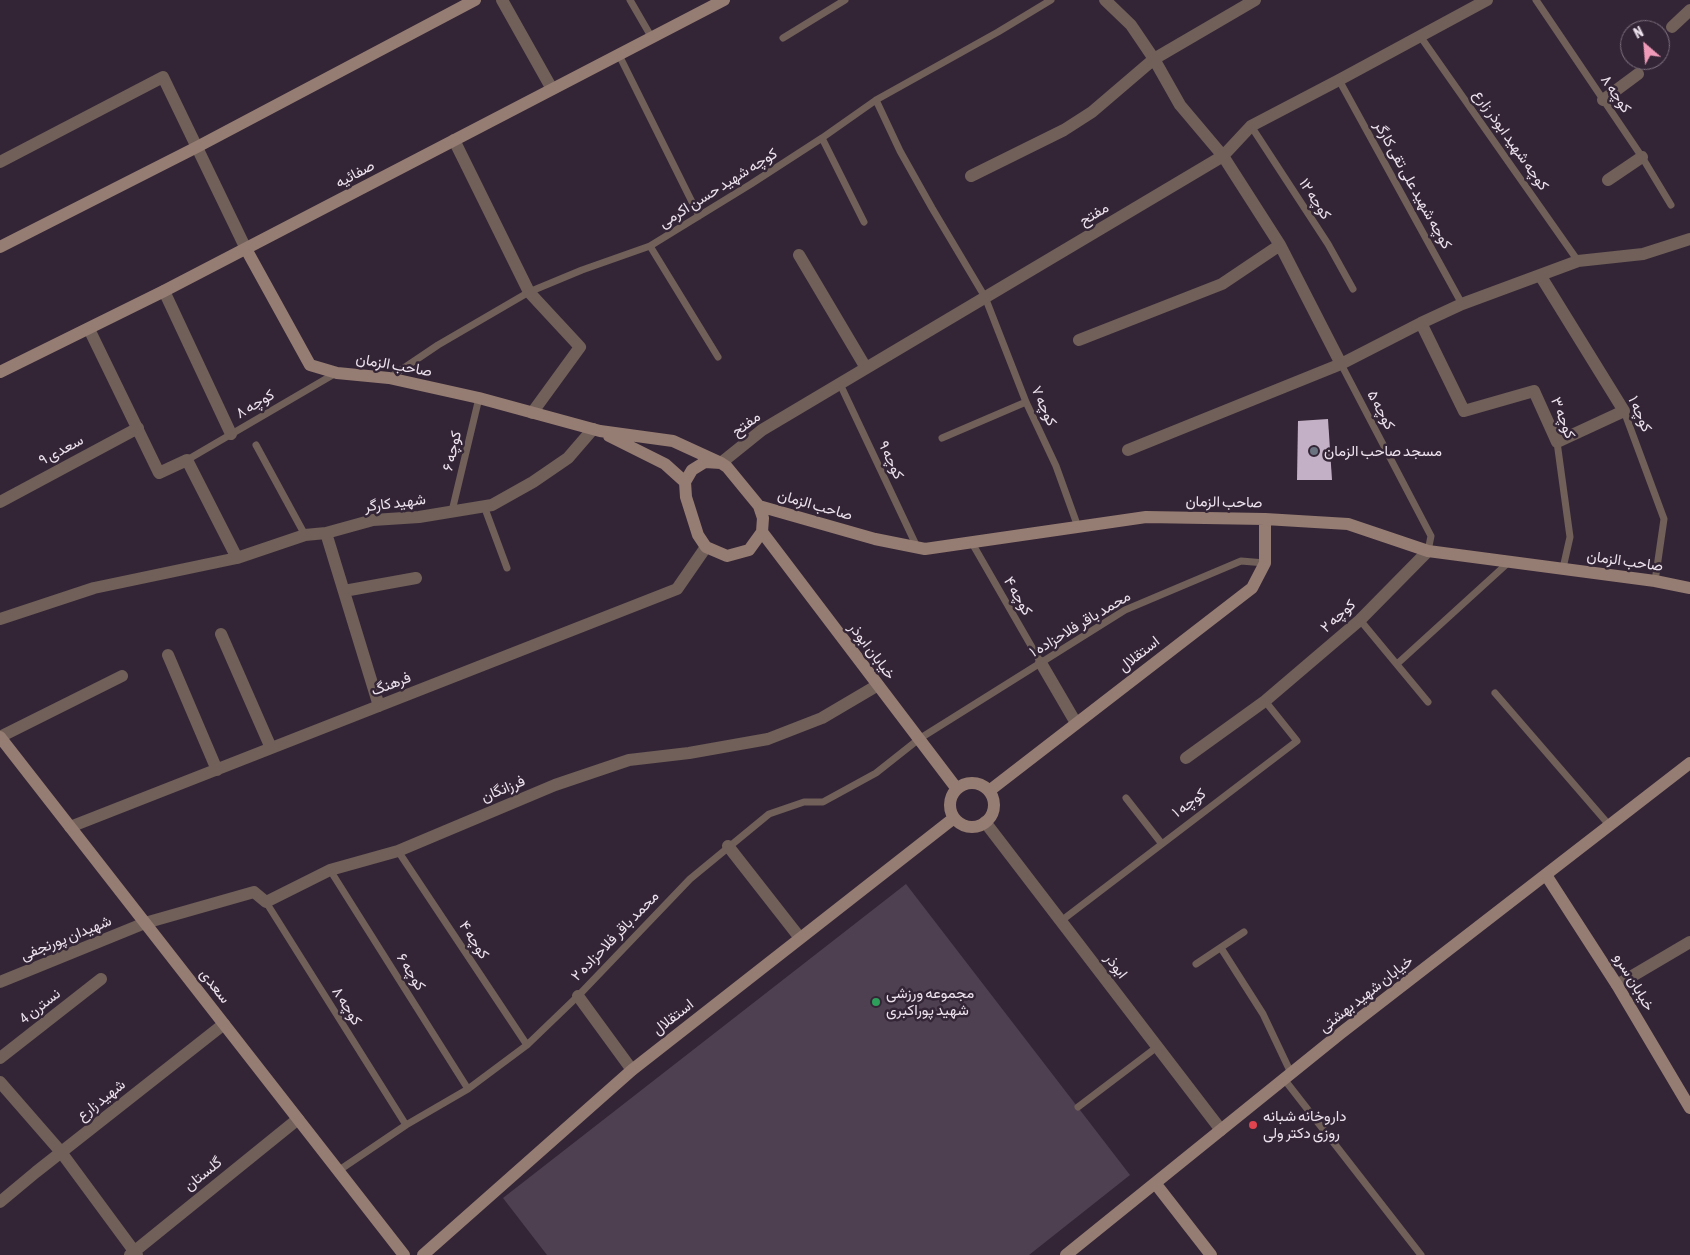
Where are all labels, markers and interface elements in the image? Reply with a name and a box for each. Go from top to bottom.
north arrow [1620,20,1670,70]
text: N [1631,24,1646,42]
street label: کوچه ۸ [1597,72,1635,116]
street label: کوچه شهید ابوذر زارع [1470,86,1552,194]
street label: کوچه شهید علی تقی کارگر [1370,118,1456,252]
street label: کوچه شهید حسن اکرمی [655,144,781,232]
street label: صفائیه [332,156,378,192]
street label: کوچه ۱۲ [1295,175,1335,223]
street label: مفتح [1076,198,1112,230]
street label: صاحب الزمان [355,349,433,381]
street label: کوچه ۷ [1027,383,1061,429]
street label: کوچه ۸ [232,385,278,423]
street label: کوچه ۵ [1363,387,1399,433]
street label: کوچه ۱ [1624,393,1656,435]
street label: کوچه ۳ [1547,395,1579,441]
street label: مفتح [728,408,764,440]
street label: کوچه ۶ [439,429,465,473]
street label: سعدی ۹ [35,431,87,469]
street label: کوچه ۹ [874,438,908,482]
place label: مسجد صاحب الزمان [1324,442,1442,460]
marker: مسجد صاحب الزمان [1308,445,1320,457]
street label: صاحب الزمان [776,486,854,524]
street label: شهید کارگر [363,490,427,516]
street label: صاحب الزمان [1185,492,1263,512]
street label: صاحب الزمان [1586,547,1664,575]
street label: کوچه ۴ [1000,573,1036,619]
street label: محمد باقر فلاحزاده ۱ [1026,587,1134,661]
street label: کوچه ۲ [1317,596,1359,636]
street label: خیابان ابوذر [845,619,899,683]
street label: استقلال [1115,632,1163,676]
street label: فرهنگ [369,668,413,700]
street label: فرزانگان [478,772,528,806]
street label: کوچه ۱ [1169,785,1209,821]
street label: محمد باقر فلاحزاده ۲ [567,887,663,985]
street label: شهیدان پورنجفی [18,912,114,964]
street label: کوچه ۴ [455,918,493,962]
street label: کوچه ۶ [393,950,429,994]
street label: ابوذر [1101,950,1131,982]
street label: خیابان سرو [1610,950,1658,1014]
street label: خیابان شهید بهشتی [1315,952,1417,1036]
street label: سعدی [196,965,234,1007]
street label: کوچه ۸ [328,983,366,1029]
street label: نسترن 4 [16,984,64,1028]
place label: مجموعه ورزشی شهید پوراکبری [886,984,974,1019]
street label: استقلال [649,995,697,1039]
marker: مجموعه ورزشی شهید پوراکبری [870,996,882,1008]
street label: شهید زارع [73,1075,129,1125]
place label: داروخانه شبانه روزی دکتر ولی [1263,1107,1346,1142]
marker: داروخانه شبانه روزی دکتر ولی [1247,1119,1259,1131]
street label: گلستان [180,1153,226,1195]

